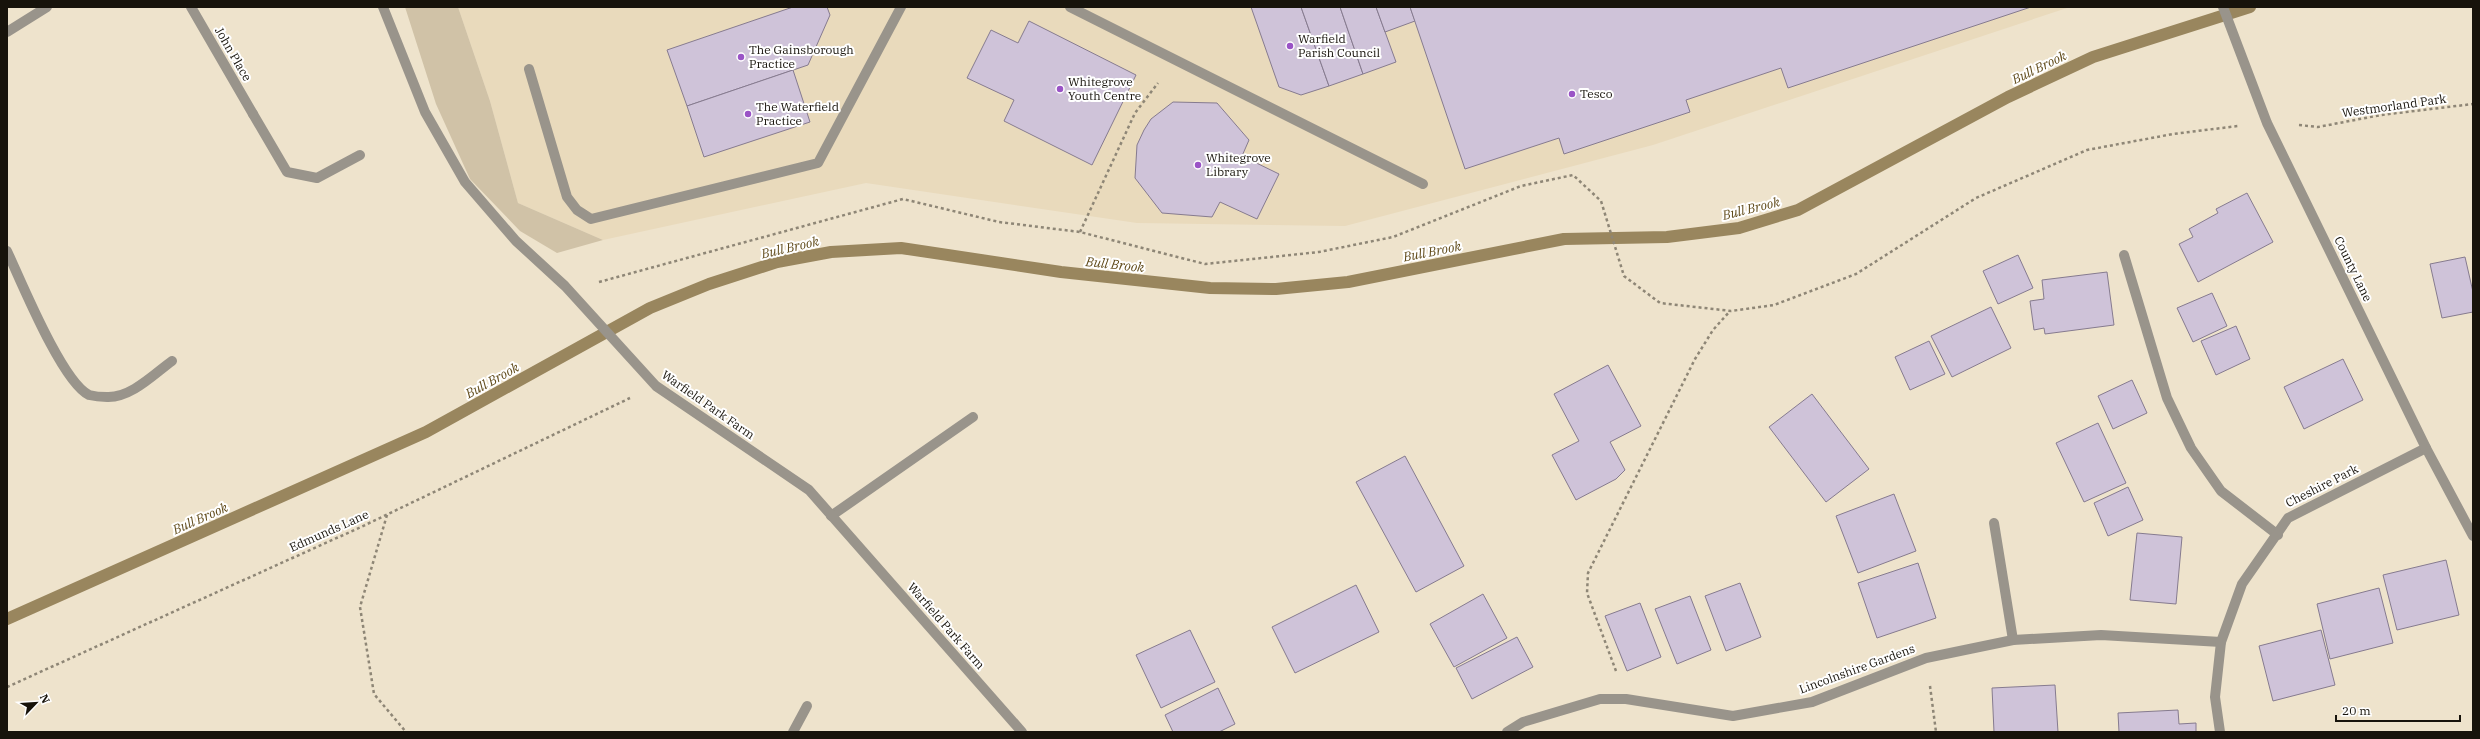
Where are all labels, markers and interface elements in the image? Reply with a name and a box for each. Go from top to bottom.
street label: John Place [212,24,255,84]
place label: Warfield Parish Council [1298,31,1381,60]
marker: Warfield Parish Council [1285,41,1295,51]
place label: The Gainsborough Practice [749,42,854,71]
water label: Bull Brook [2008,47,2069,88]
marker: The Gainsborough Practice [736,52,746,62]
place label: Whitegrove Youth Centre [1068,74,1141,103]
marker: Whitegrove Youth Centre [1055,84,1065,94]
place label: Tesco [1580,86,1613,101]
marker: Tesco [1567,89,1577,99]
street label: Westmorland Park [2341,91,2447,120]
place label: The Waterfield Practice [756,99,839,128]
marker: The Waterfield Practice [743,109,753,119]
place label: Whitegrove Library [1206,150,1271,179]
marker: Whitegrove Library [1193,160,1203,170]
water label: Bull Brook [1720,193,1782,224]
water label: Bull Brook [759,233,821,263]
street label: County Lane [2331,234,2376,304]
water label: Bull Brook [1401,238,1463,266]
water label: Bull Brook [1084,253,1145,276]
water label: Bull Brook [462,359,522,403]
street label: Warfield Park Farm [659,367,758,443]
street label: Cheshire Park [2283,461,2361,510]
water label: Bull Brook [169,499,231,539]
street label: Edmunds Lane [287,506,371,555]
street label: Warfield Park Farm [905,579,988,673]
street label: Lincolnshire Gardens [1797,641,1917,696]
north arrow [16,683,56,723]
text: N [37,692,53,706]
scale bar [2336,697,2460,723]
text: 20 m [2342,703,2371,718]

